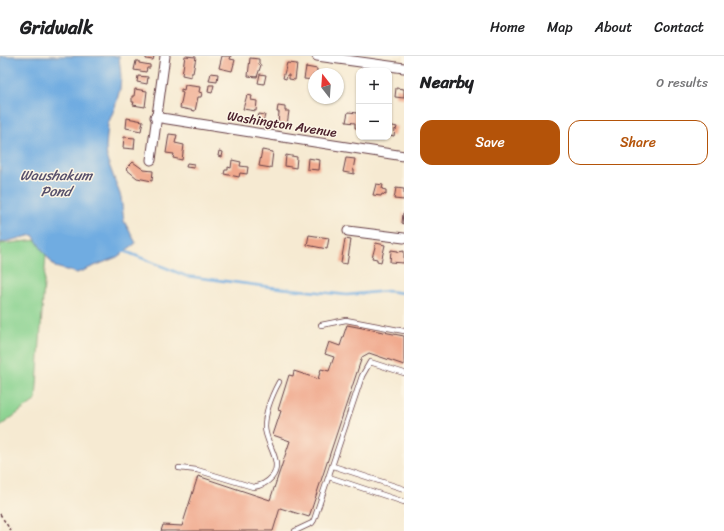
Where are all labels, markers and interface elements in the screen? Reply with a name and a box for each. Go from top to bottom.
text: Gridwalk [20,11,93,44]
text: Home [490,15,525,40]
text: Map [547,15,573,40]
text: About [595,15,632,40]
text: Contact [654,15,704,40]
text: Nearby [420,67,474,97]
north arrow [308,68,344,104]
map controls [356,68,392,140]
button: + [356,68,392,104]
text: 0 results [656,71,708,94]
street label: Washington Avenue [226,104,338,144]
button: − [356,104,392,140]
button: Save [420,120,560,165]
button: Share [568,120,708,165]
water label: Waushakum Pond [20,163,93,204]

